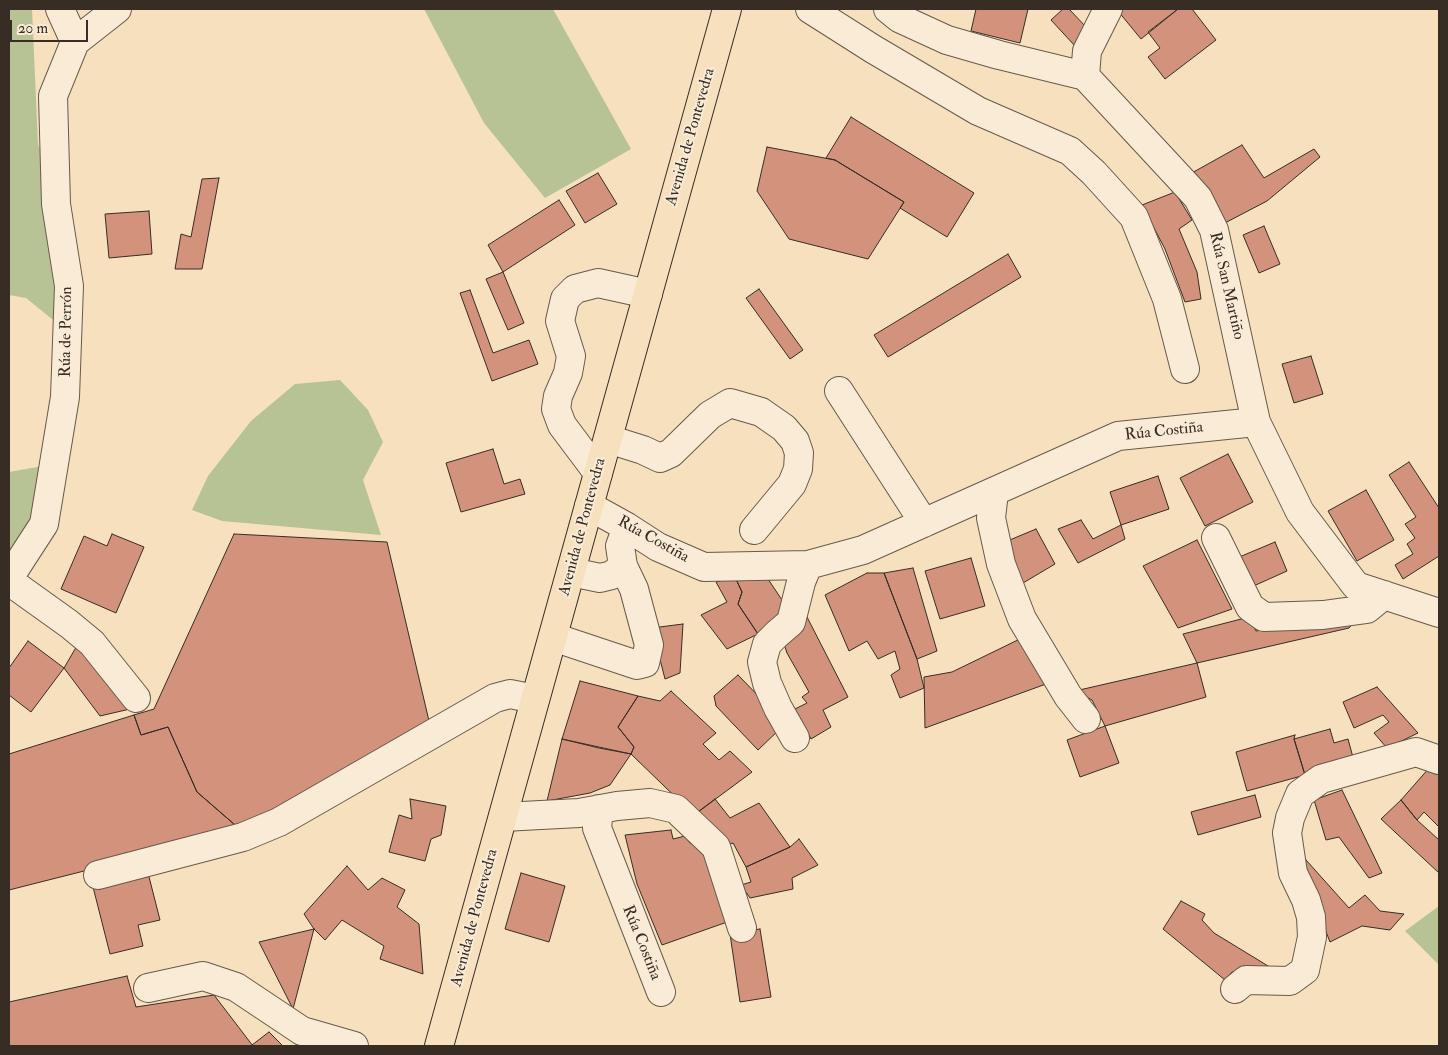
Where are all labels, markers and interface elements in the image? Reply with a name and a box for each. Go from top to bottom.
scale bar [12,10,90,42]
text: 20 m [18,19,48,38]
street label: Avenida de Pontevedra [662,66,720,208]
street label: Rúa San Martiño [1204,230,1248,342]
street label: Rúa de Perrón [57,286,77,378]
street label: Rúa Costiña [1124,418,1204,446]
street label: Avenida de Pontevedra [555,456,611,598]
street label: Rúa Costiña [614,513,692,567]
street label: Avenida de Pontevedra [447,847,503,989]
street label: Rúa Costiña [617,903,665,983]

